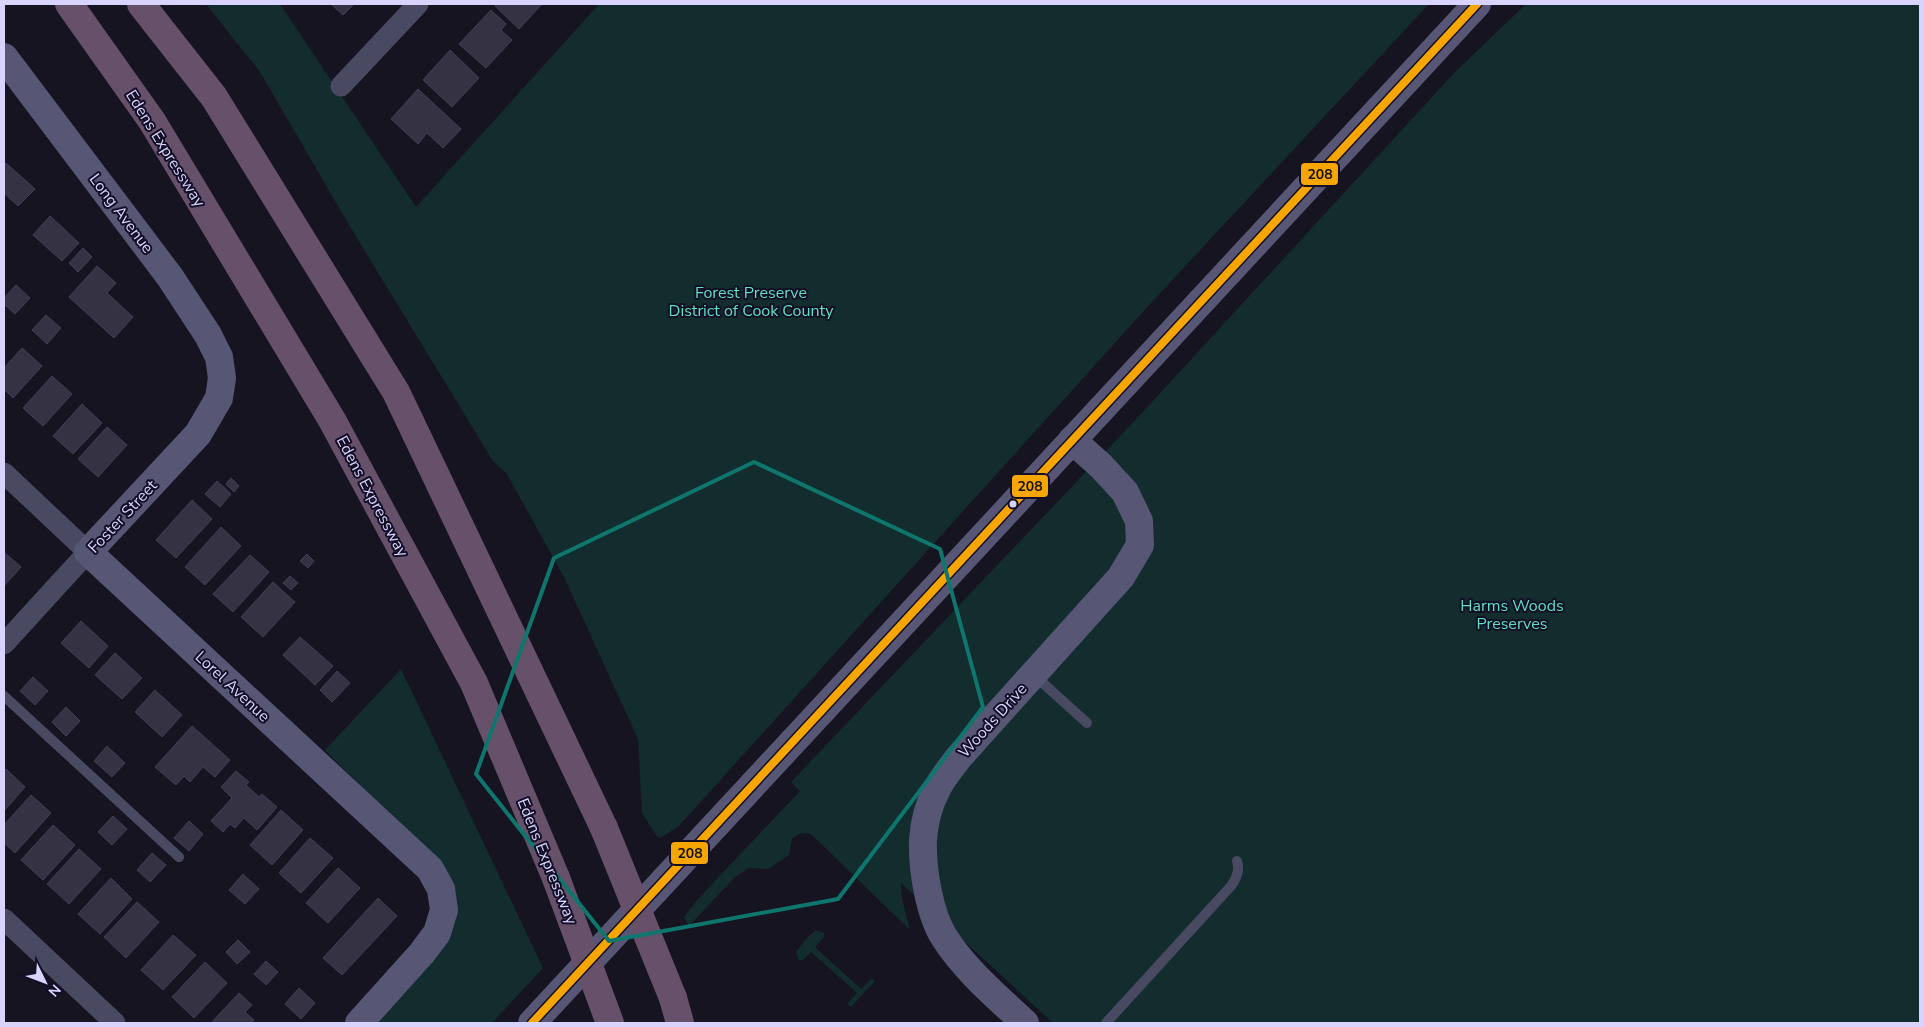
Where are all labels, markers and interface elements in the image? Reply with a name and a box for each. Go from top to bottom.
street label: Edens Expressway [120,86,210,212]
line badge: 208 [1300,162,1339,186]
text: 208 [1307,165,1333,184]
street label: Long Avenue [84,169,158,258]
park label: Forest Preserve District of Cook County [669,282,834,322]
street label: Edens Expressway [331,432,414,562]
line badge: 208 [1011,474,1049,498]
street label: Foster Street [83,475,163,558]
text: 208 [1017,477,1043,496]
unlabelled marker [1008,499,1018,509]
park label: Harms Woods Preserves [1460,595,1564,635]
street label: Lorel Avenue [190,646,275,727]
street label: Woods Drive [953,679,1032,763]
street label: Edens Expressway [512,795,583,928]
line badge: 208 [670,841,709,865]
text: 208 [677,844,703,863]
north arrow [20,957,70,1007]
text: N [44,980,65,1001]

